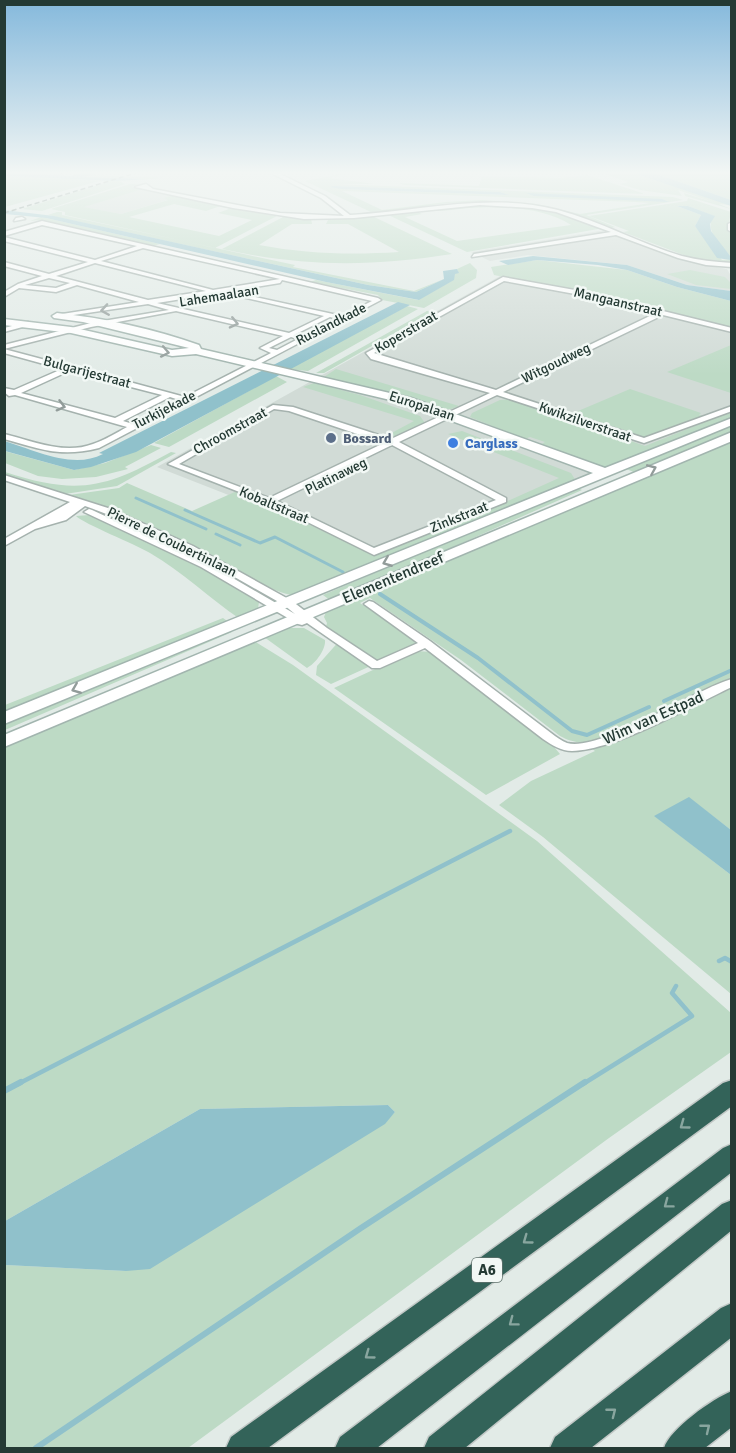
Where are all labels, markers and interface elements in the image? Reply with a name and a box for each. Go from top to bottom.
street label: Lahemaalaan [178,281,260,311]
street label: Mangaanstraat [572,284,664,320]
street label: Ruslandkade [293,299,369,349]
one-way arrow [100,303,109,315]
street label: Koperstraat [371,307,441,357]
one-way arrow [229,315,239,328]
street label: Witgoudweg [519,339,593,387]
one-way arrow [160,345,170,358]
street label: Bulgarijestraat [41,352,133,392]
street label: Turkijekade [130,387,198,433]
street label: Europalaan [387,387,457,425]
street label: Kwikzilverstraat [537,398,633,446]
one-way arrow [55,399,66,411]
street label: Chroomstraat [190,404,270,458]
place label: Bossard [343,430,392,447]
marker: Bossard [324,431,338,445]
place label: Carglass [465,435,518,452]
marker: Carglass [446,436,460,450]
street label: Platinaweg [302,454,370,498]
one-way arrow [646,464,657,476]
street label: Kobaltstraat [237,483,311,527]
street label: Zinkstraat [427,498,491,536]
street label: Pierre de Coubertinlaan [105,503,239,581]
street label: Elementendreef [339,547,448,608]
one-way arrow [382,555,393,567]
one-way arrow [71,682,82,694]
street label: Wim van Estpad [599,687,707,749]
one-way arrow [680,1118,691,1129]
one-way arrow [664,1197,675,1208]
one-way arrow [522,1233,533,1244]
road number: A6 [472,1258,502,1282]
one-way arrow [509,1315,520,1326]
one-way arrow [365,1348,376,1359]
one-way arrow [605,1409,616,1420]
one-way arrow [699,1424,710,1435]

